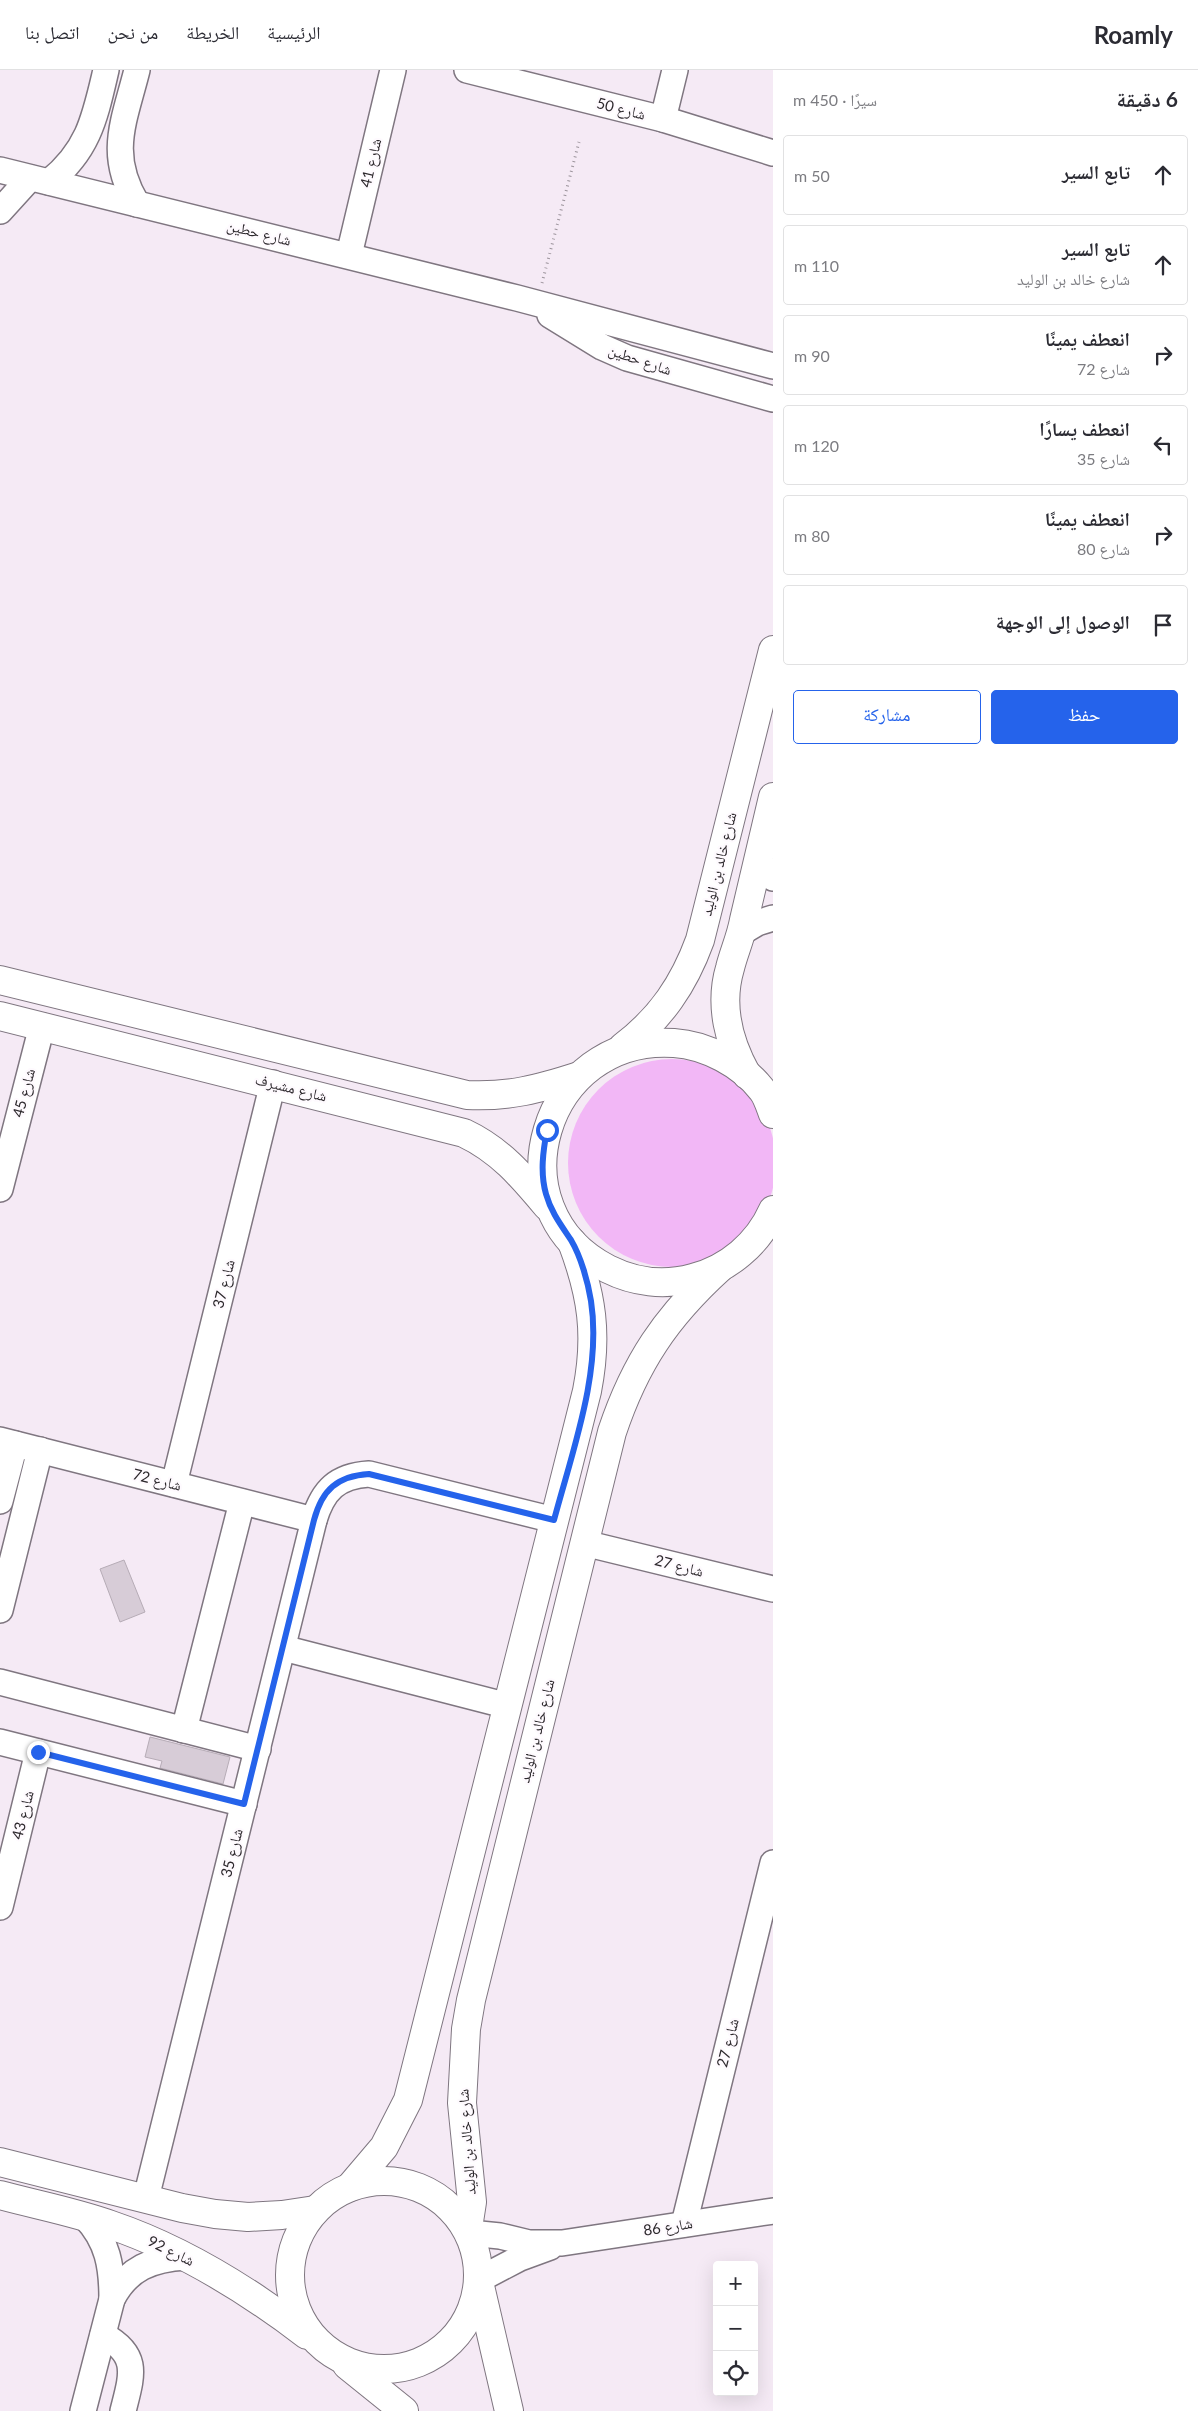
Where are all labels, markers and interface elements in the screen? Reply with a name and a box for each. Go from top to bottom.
text: Roamly [1094,20,1173,49]
text: اتصل بنا [25,21,79,43]
text: من نحن [107,21,158,43]
text: الخريطة [186,21,239,43]
text: الرئيسية [267,21,321,43]
text: 6 دقيقة [1117,86,1178,111]
text: سيرًا · 450 m [793,90,877,109]
street label: شارع 50 [594,93,648,125]
street label: شارع 41 [356,136,386,189]
text: تابع السير [1062,160,1130,183]
icon: ahead [1149,161,1177,189]
text: 50 m [794,166,830,185]
street label: شارع حطين [225,215,293,251]
text: تابع السير [1062,237,1130,260]
icon: ahead [1149,251,1177,279]
text: 110 m [794,256,839,275]
text: شارع خالد بن الوليد [1017,269,1130,288]
text: انعطف يمينًا [1045,327,1130,350]
street label: شارع حطين [606,340,674,380]
icon: right [1149,341,1177,369]
text: 90 m [794,346,830,365]
text: شارع 72 [1077,359,1130,378]
text: انعطف يسارًا [1039,417,1130,440]
icon: left [1149,431,1177,459]
text: 120 m [794,436,839,455]
text: شارع 35 [1077,449,1130,468]
text: انعطف يمينًا [1045,507,1130,530]
icon: right [1149,521,1177,549]
text: 80 m [794,526,830,545]
text: شارع 80 [1077,539,1130,558]
text: الوصول إلى الوجهة [996,610,1130,633]
icon: arrive [1149,611,1177,639]
button: مشاركة [793,690,981,744]
button: حفظ [991,690,1178,744]
street label: شارع خالد بن الوليد [696,810,742,918]
street label: شارع 45 [8,1066,40,1120]
street label: شارع مشيرف [253,1069,329,1107]
route start [536,1119,559,1142]
street label: شارع 37 [208,1257,240,1311]
street label: شارع 72 [130,1464,184,1496]
street label: شارع 27 [652,1550,706,1582]
street label: شارع خالد بن الوليد [514,1677,560,1785]
route end [27,1741,50,1764]
street label: شارع 43 [7,1788,39,1842]
street label: شارع 35 [216,1826,248,1880]
street label: شارع 27 [712,2016,744,2070]
street label: شارع خالد بن الوليد [453,2088,481,2196]
street label: شارع 86 [642,2213,694,2241]
street label: شارع 92 [144,2231,198,2271]
map controls [713,2261,758,2396]
button: + [713,2261,758,2306]
button: − [713,2306,758,2351]
button: locate [713,2351,758,2396]

